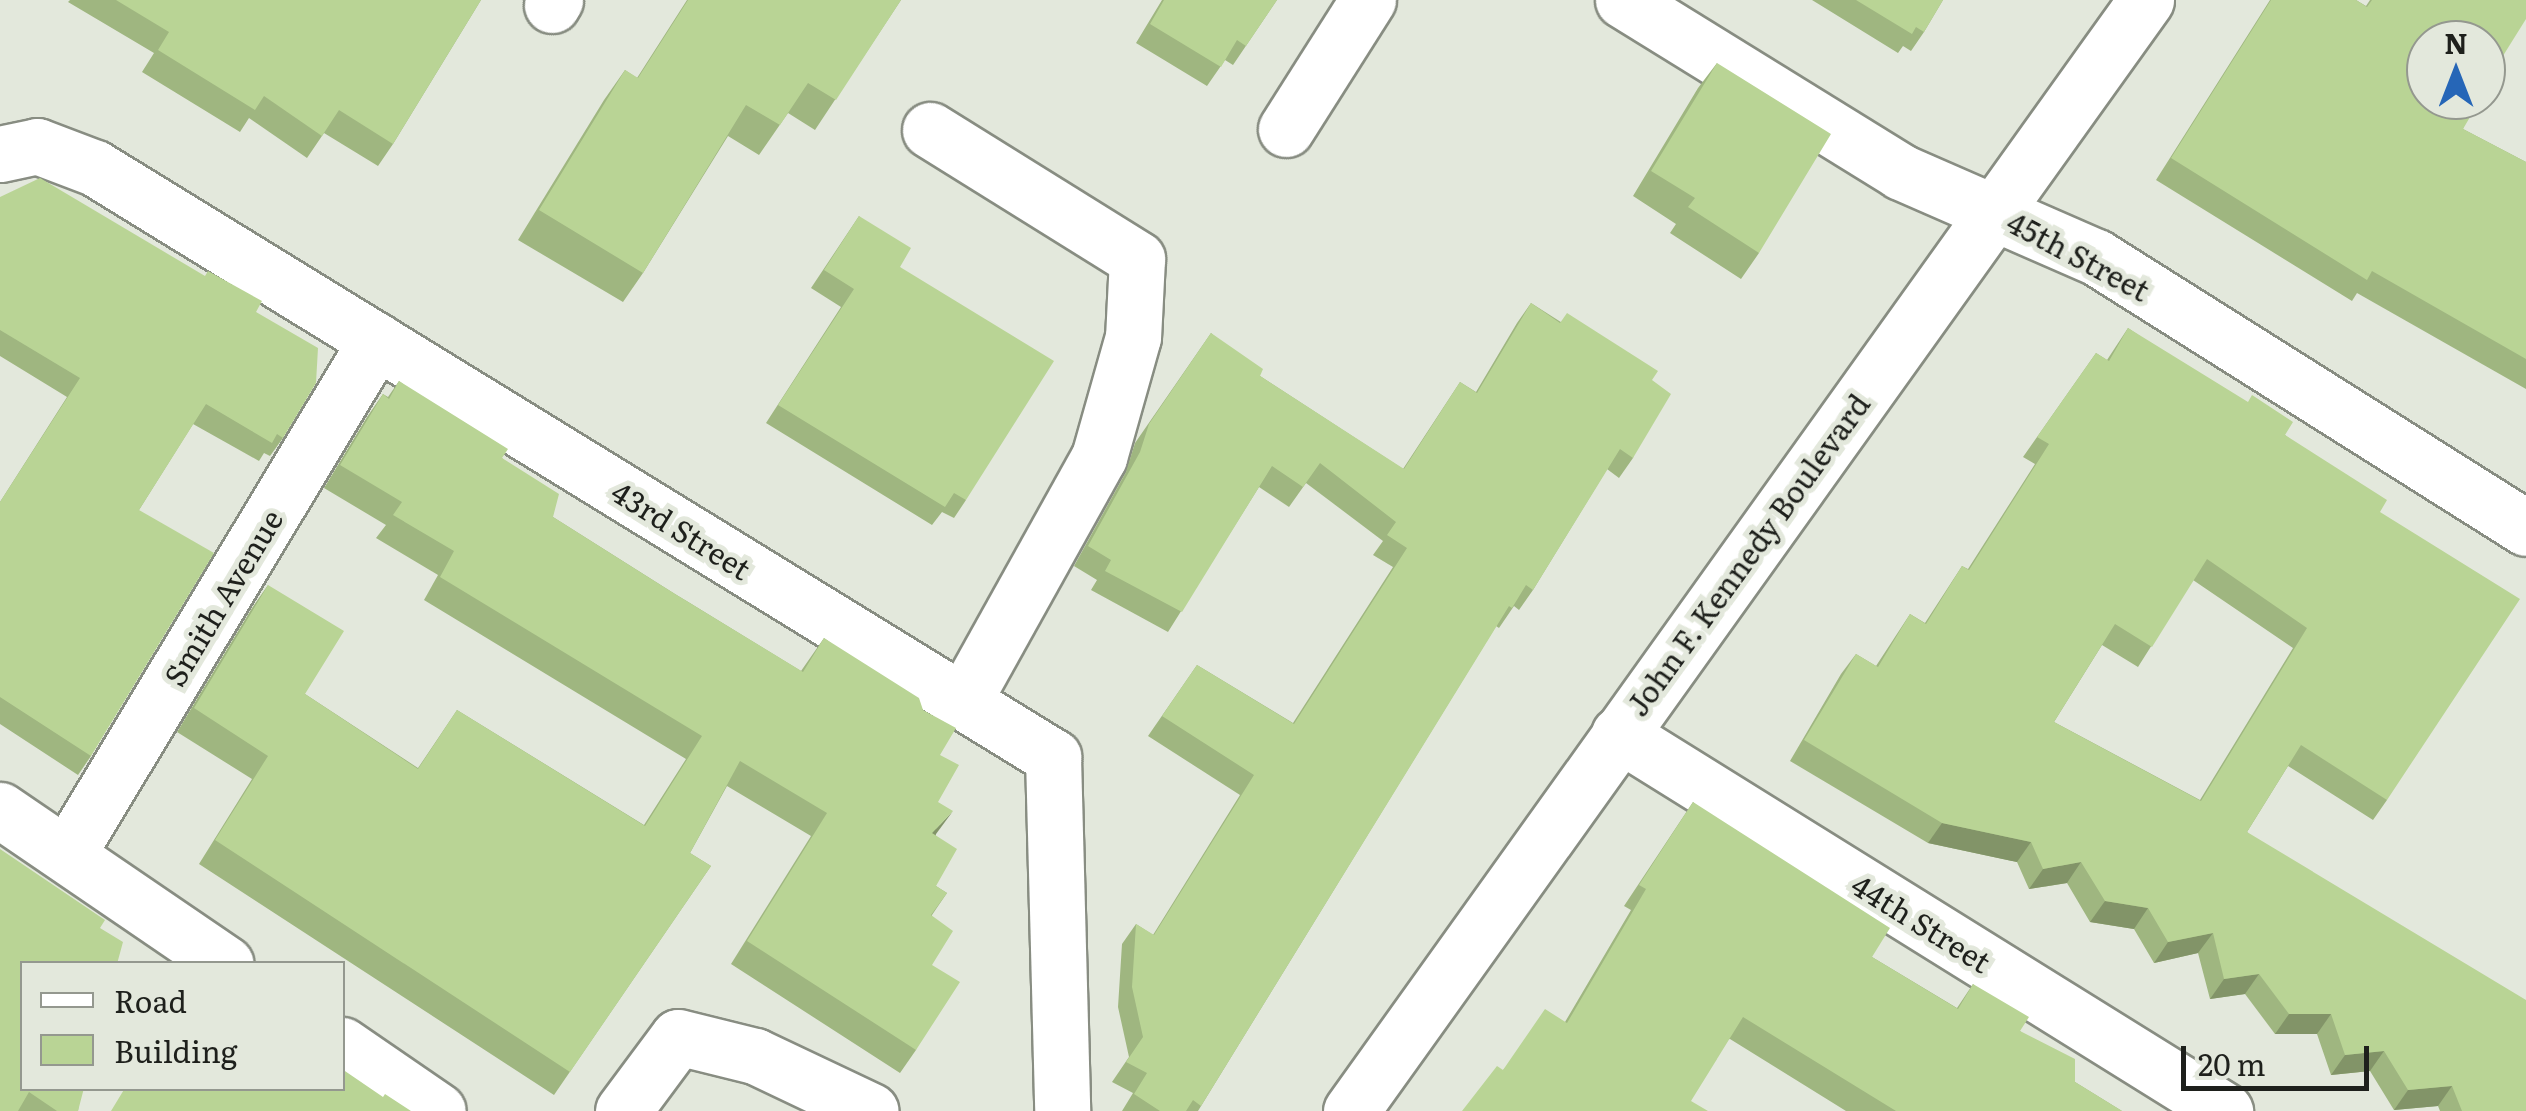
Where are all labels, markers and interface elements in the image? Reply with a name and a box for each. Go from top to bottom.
north arrow [2406,20,2506,120]
text: N [2444,21,2468,63]
street label: 45th Street [2002,203,2156,307]
street label: John F. Kennedy Boulevard [1618,386,1876,722]
street label: 43rd Street [606,472,758,586]
street label: Smith Avenue [155,502,289,692]
street label: 44th Street [1846,865,1998,979]
legend [20,961,345,1091]
text: Road [114,978,187,1022]
scale bar [2186,1026,2374,1088]
text: Building [114,1028,238,1072]
text: 20 m [2198,1041,2266,1085]

